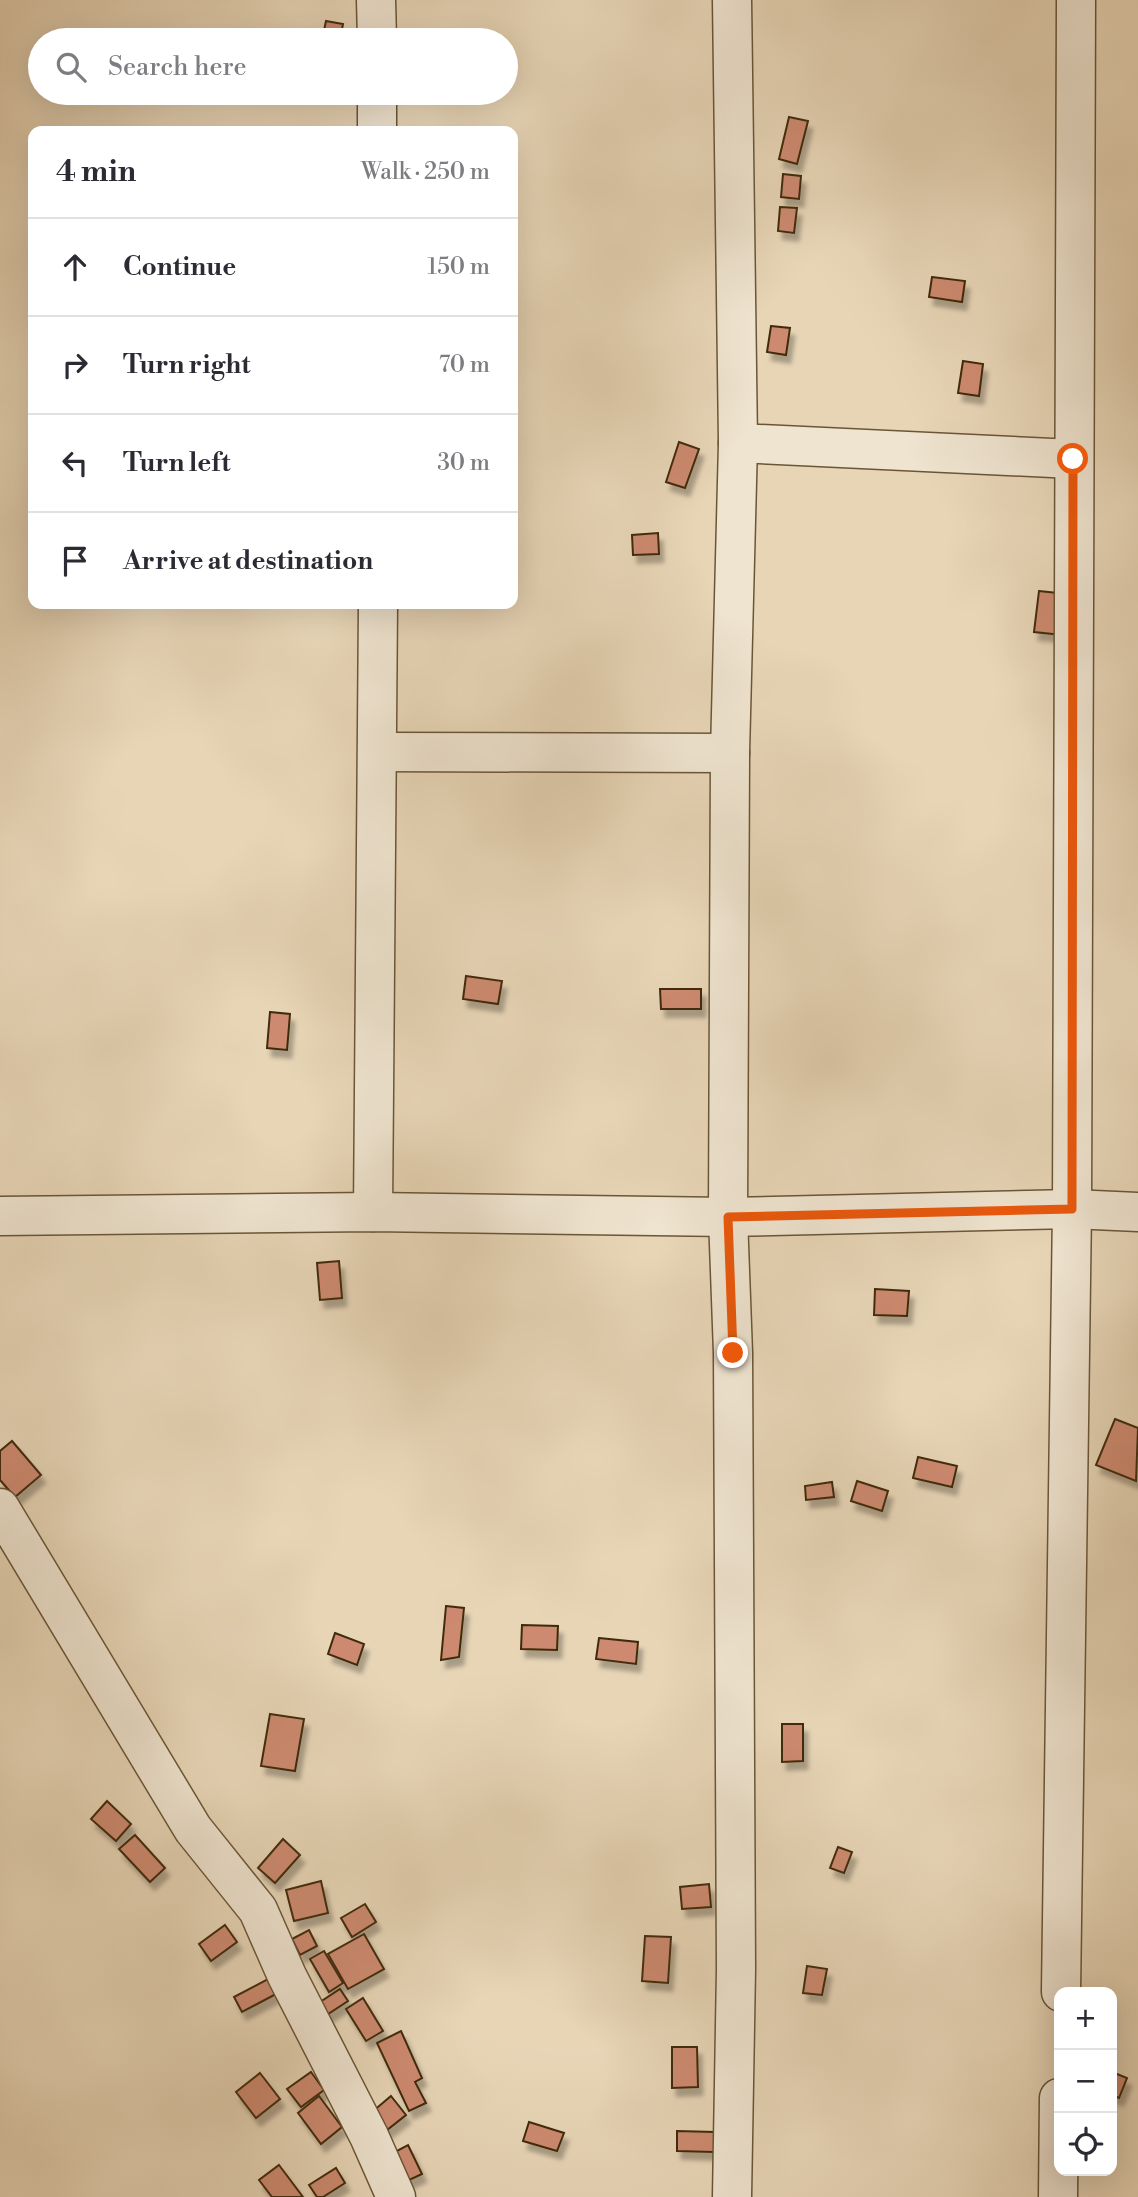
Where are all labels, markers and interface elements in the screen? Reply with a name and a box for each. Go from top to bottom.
search box [28,28,518,105]
icon: search [52,48,90,86]
text: Search here [108,51,247,83]
text: 4 min [56,153,136,191]
text: Walk · 250 m [361,158,490,186]
icon: ahead [56,248,94,286]
text: Continue [123,251,236,283]
text: 150 m [427,253,490,281]
icon: right [56,346,94,384]
text: Turn right [123,349,251,381]
text: 70 m [439,351,490,379]
route start [1057,443,1088,474]
icon: left [56,444,94,482]
text: Turn left [123,447,231,479]
text: 30 m [437,449,490,477]
icon: arrive [56,542,94,580]
text: Arrive at destination [123,545,373,577]
route end [717,1337,748,1368]
map controls [1054,1987,1117,2176]
button: + [1054,1987,1117,2050]
button: − [1054,2050,1117,2113]
button: locate [1054,2113,1117,2176]

